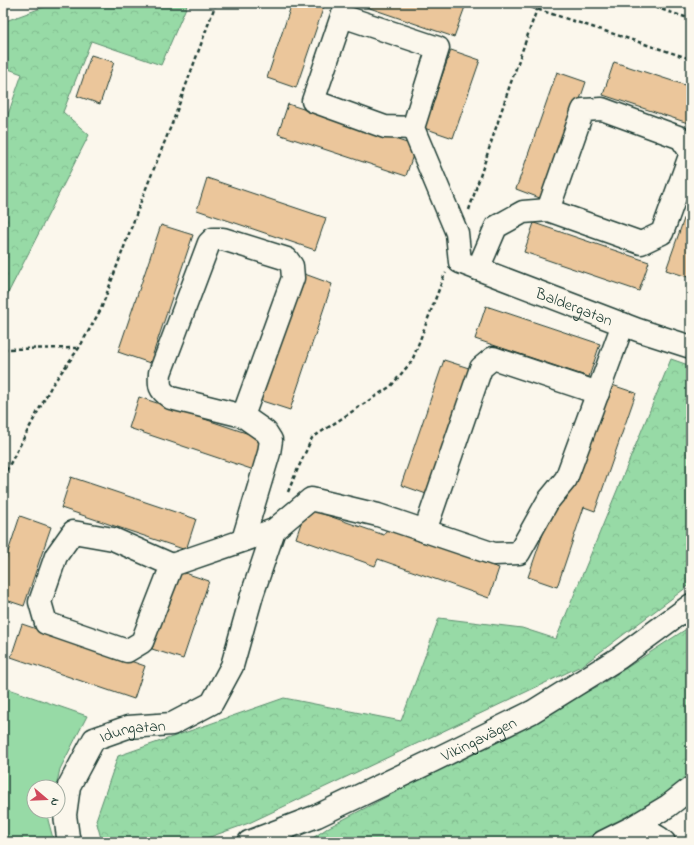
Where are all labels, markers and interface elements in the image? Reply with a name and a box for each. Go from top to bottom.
street label: Baldergatan [531,282,616,333]
street label: Vikingavägen [437,711,521,769]
street label: Idungatan [96,714,167,750]
north arrow [26,779,66,819]
text: N [46,796,63,808]

